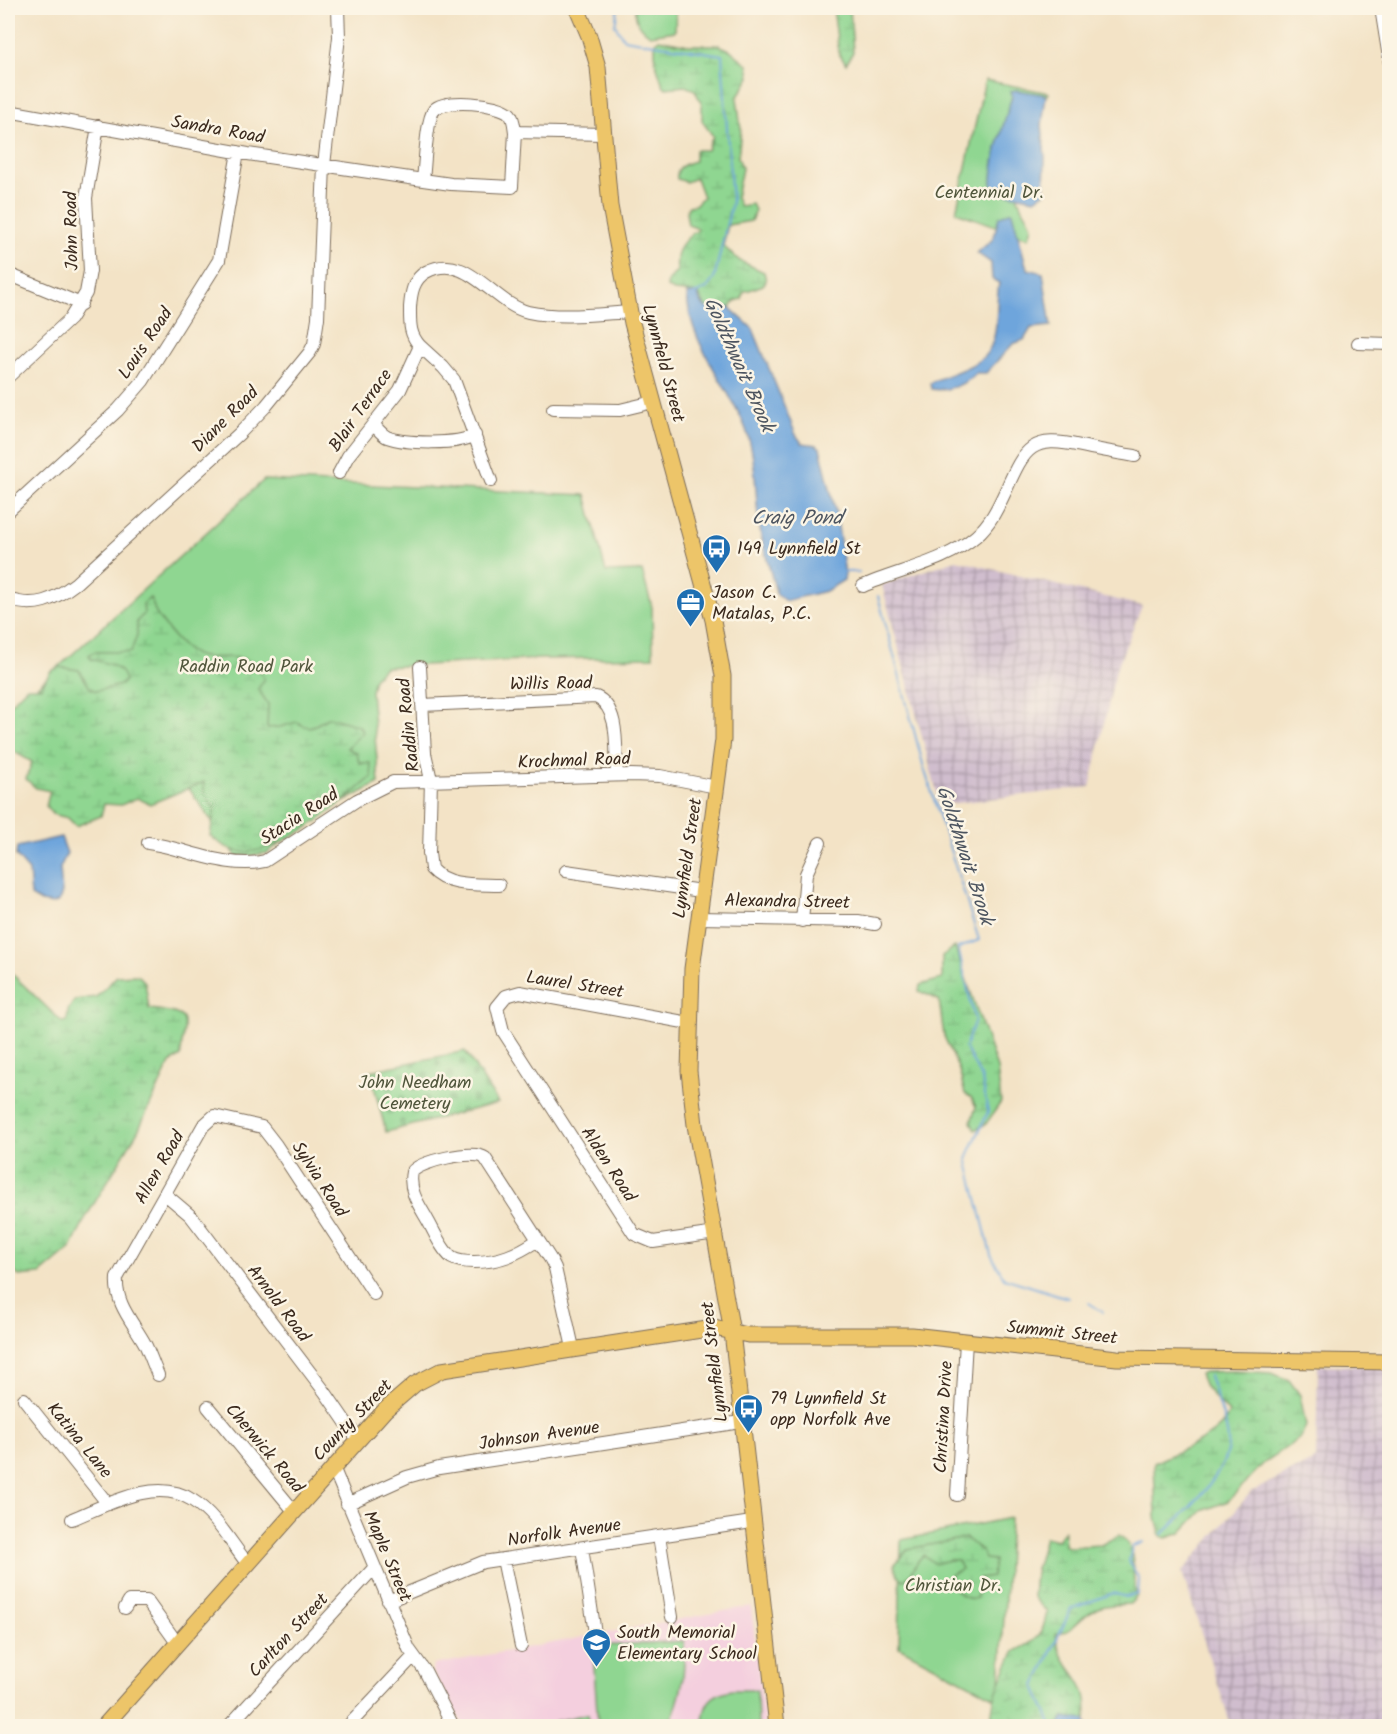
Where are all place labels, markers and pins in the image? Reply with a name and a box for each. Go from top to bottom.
bus stop icon: 149 Lynnfield St [700,532,732,574]
place label: 149 Lynnfield St [737,535,862,564]
place label: Jason C. Matalas, P.C. [712,579,811,629]
office icon: Jason C. Matalas, P.C. [675,586,707,628]
place label: 79 Lynnfield St opp Norfolk Ave [770,1385,891,1435]
bus stop icon: 79 Lynnfield St opp Norfolk Ave [733,1392,765,1434]
place label: South Memorial Elementary School [617,1619,758,1669]
school or university icon: South Memorial Elementary School [580,1626,612,1668]

